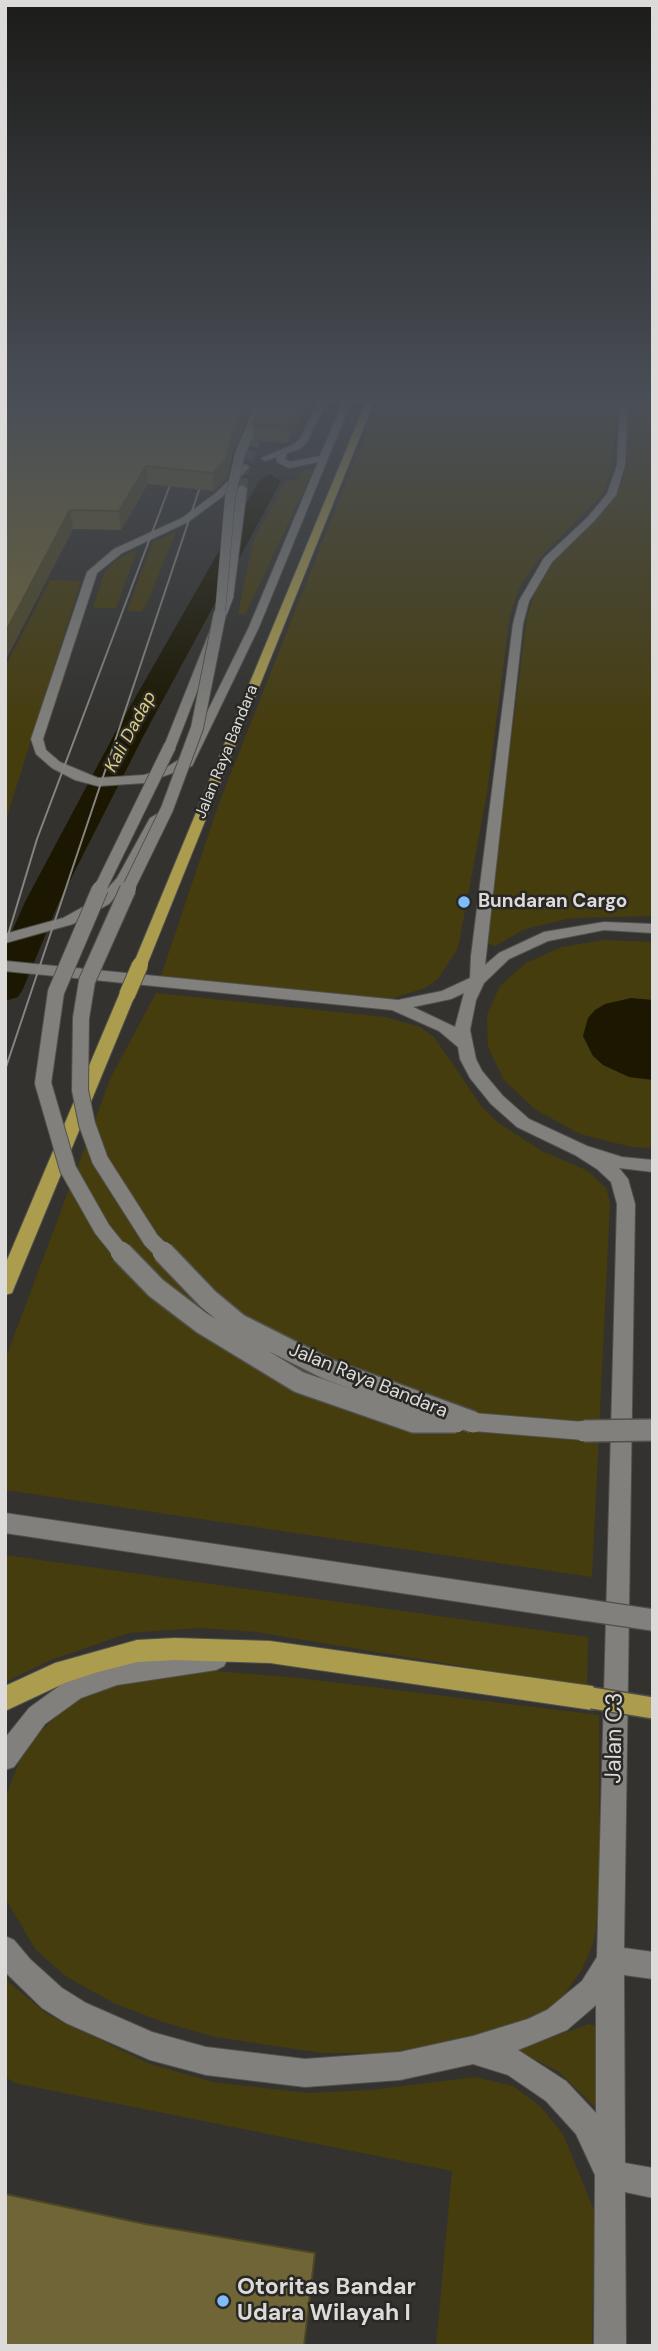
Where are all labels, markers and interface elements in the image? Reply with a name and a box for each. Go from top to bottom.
street label: Jalan Raya Bandara [191,682,263,822]
water label: Kali Dadap [101,688,161,776]
place label: Bundaran Cargo [478,891,627,913]
marker: Bundaran Cargo [456,894,472,910]
street label: Jalan Raya Bandara [285,1339,451,1423]
street label: Jalan C3 [600,1692,630,1784]
place label: Otoritas Bandar Udara Wilayah I [237,2274,416,2328]
marker: Otoritas Bandar Udara Wilayah I [215,2293,231,2309]

